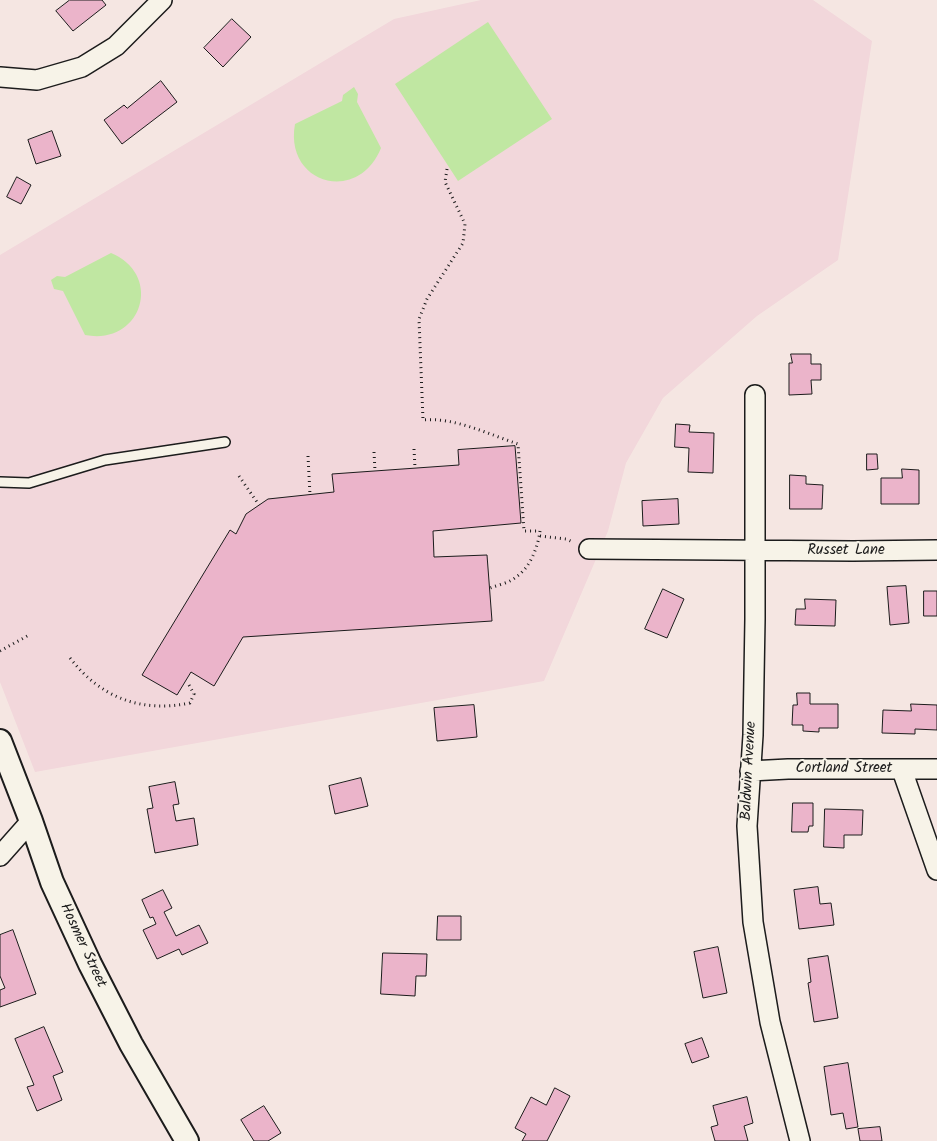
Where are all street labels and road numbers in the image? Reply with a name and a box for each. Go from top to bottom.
street label: Russet Lane [807,542,885,560]
street label: Baldwin Avenue [738,721,762,821]
street label: Cortland Street [796,760,892,778]
street label: Hosmer Street [55,901,109,991]

